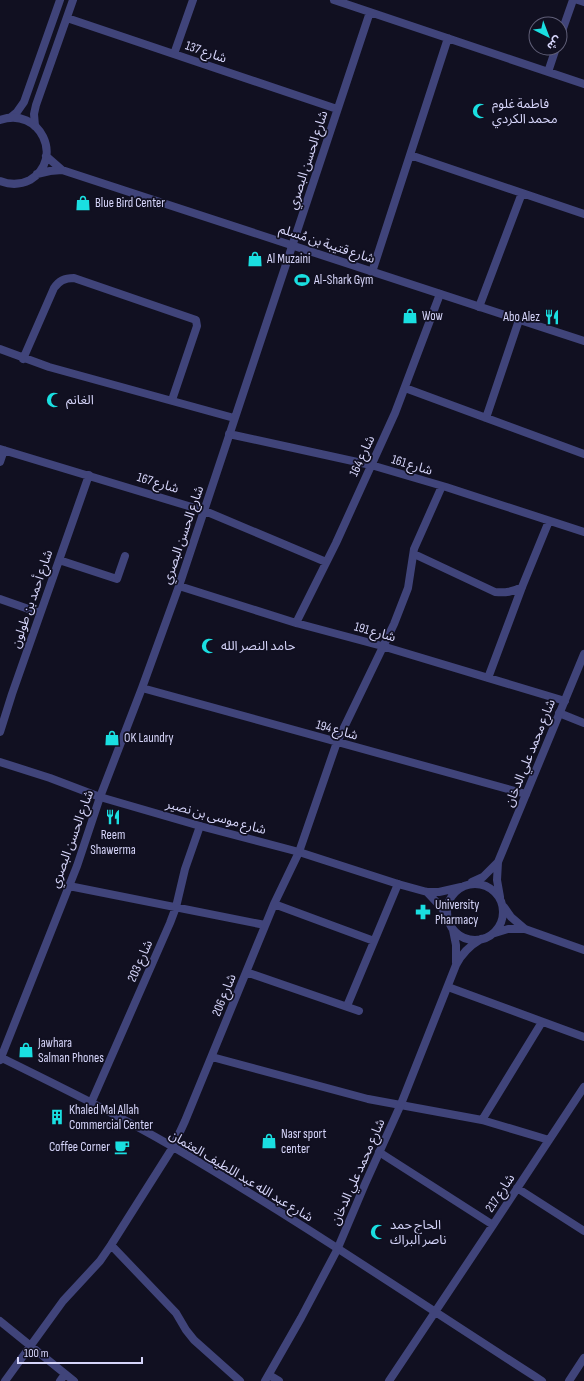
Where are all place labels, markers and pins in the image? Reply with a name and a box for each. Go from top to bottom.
place label: فاطمة غلوم محمد الكردي [492,96,558,129]
mosque icon: فاطمة غلوم محمد الكردي [471,102,489,120]
shop icon: Blue Bird Center [74,194,92,212]
place label: Blue Bird Center [95,195,165,211]
shop icon: Al Muzaini [246,250,264,268]
place label: Al Muzaini [266,251,310,267]
sports icon: Al-Shark Gym [293,271,311,289]
place label: Al-Shark Gym [313,272,373,288]
shop icon: Wow [401,307,419,325]
place label: Wow [422,308,444,324]
restaurant icon: Abo Alez [543,308,561,326]
place label: Abo Alez [502,309,540,325]
mosque icon: الغانم [45,391,63,409]
place label: الغانم [66,392,94,410]
mosque icon: حامد النصر الله [200,637,218,655]
place label: حامد النصر الله [221,638,296,654]
shop icon: OK Laundry [103,729,121,747]
place label: OK Laundry [124,730,173,746]
restaurant icon: Reem Shawerma [104,808,122,826]
place label: Reem Shawerma [90,827,136,858]
place label: University Pharmacy [435,897,479,928]
pharmacy icon: University Pharmacy [414,903,432,921]
place label: Jawhara Salman Phones [37,1035,104,1066]
shop icon: Jawhara Salman Phones [17,1041,35,1059]
place label: Khaled Mal Allah Commercial Center [69,1102,153,1133]
building icon: Khaled Mal Allah Commercial Center [48,1108,66,1126]
place label: Nasr sport center [281,1126,326,1157]
shop icon: Nasr sport center [260,1132,278,1150]
cafe icon: Coffee Corner [113,1138,131,1156]
place label: Coffee Corner [49,1139,110,1155]
place label: الحاج حمد ناصر البراك [390,1217,447,1248]
mosque icon: الحاج حمد ناصر البراك [369,1223,387,1241]

